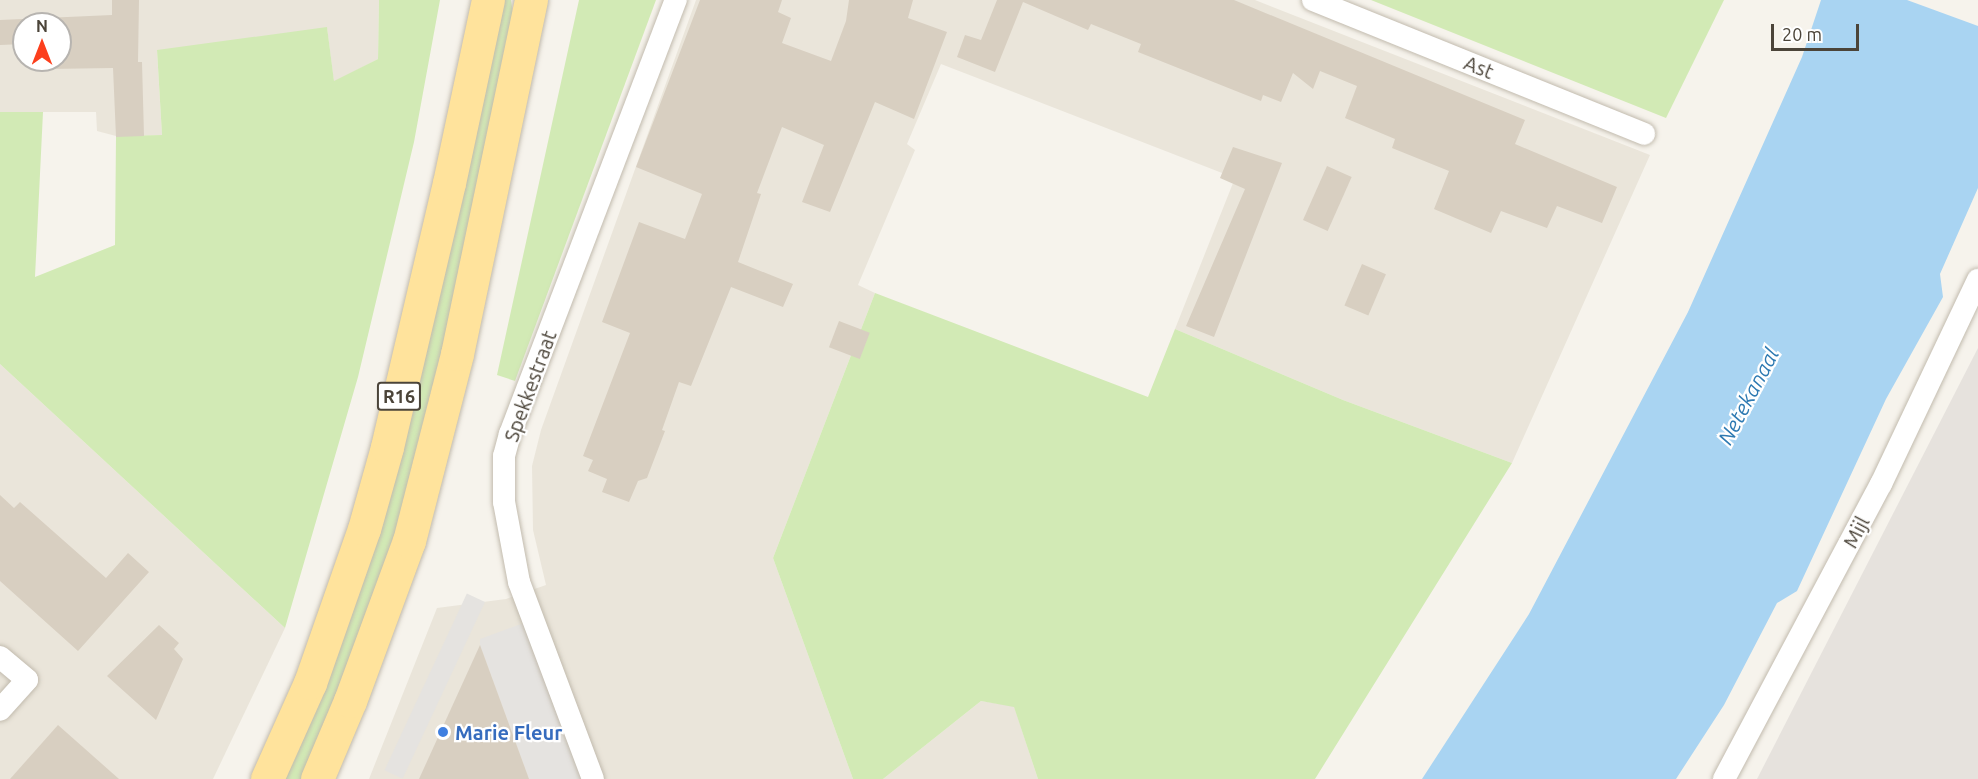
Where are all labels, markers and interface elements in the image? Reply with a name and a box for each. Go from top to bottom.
north arrow [12,12,72,72]
scale bar [1774,12,1862,50]
text: N [36,17,48,35]
text: 20 m [1782,24,1822,44]
street label: Ast [1461,50,1497,84]
street label: Spekkestraat [499,327,561,445]
water label: Netekanaal [1712,343,1784,449]
road number: R16 [376,381,422,411]
street label: Mijl [1838,512,1874,552]
place label: Marie Fleur [455,720,562,744]
marker: Marie Fleur [436,725,450,739]

